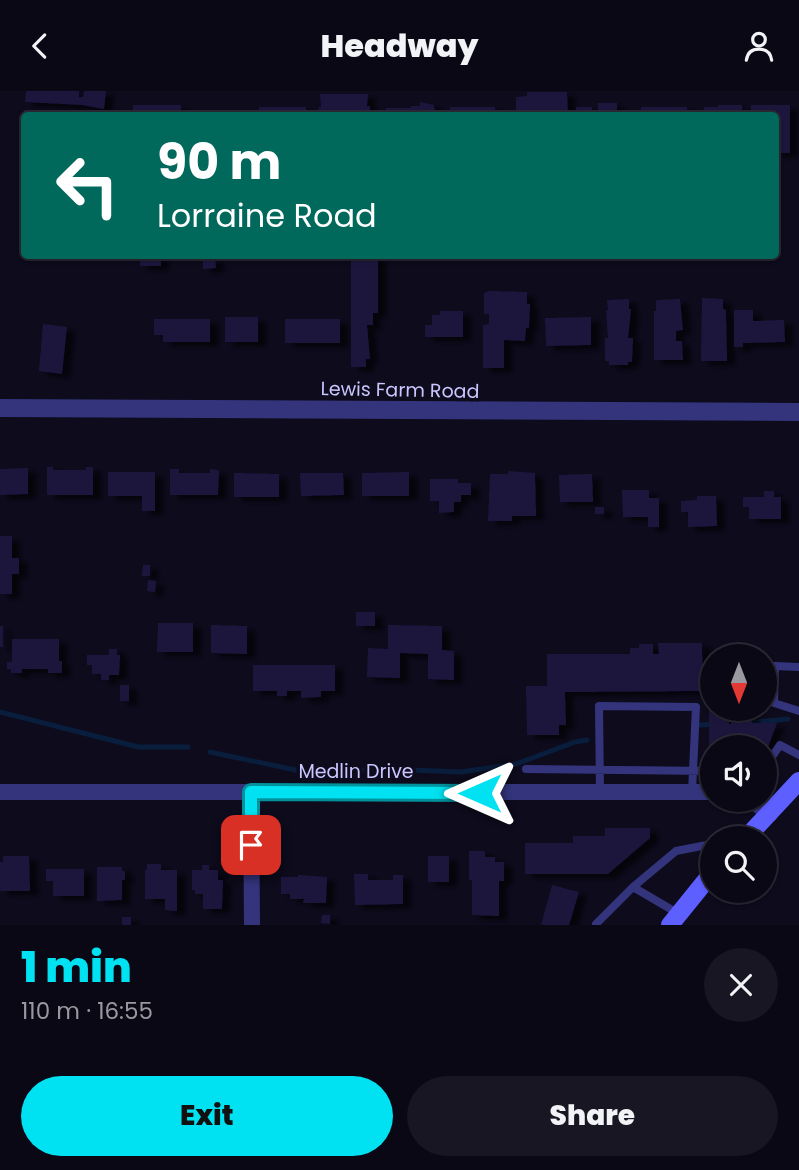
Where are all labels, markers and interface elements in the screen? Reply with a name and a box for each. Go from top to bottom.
text: Headway [320,23,479,68]
icon: back [21,27,59,65]
icon: person [740,27,778,65]
text: 90 m [157,128,281,196]
icon: left [42,140,133,231]
text: Lorraine Road [157,193,377,238]
street label: Lewis Farm Road [320,375,480,405]
north arrow [700,644,777,721]
map controls [700,644,777,903]
button: sound [700,735,777,812]
position arrow [443,756,517,830]
street label: Medlin Drive [298,758,414,785]
pin [221,815,281,875]
icon: arrive [232,826,270,864]
button: search [700,826,777,903]
text: 1 min [21,938,132,997]
button: close [704,948,778,1022]
text: 110 m · 16:55 [21,995,153,1027]
button: Exit [21,1076,393,1156]
button: Share [407,1076,778,1156]

